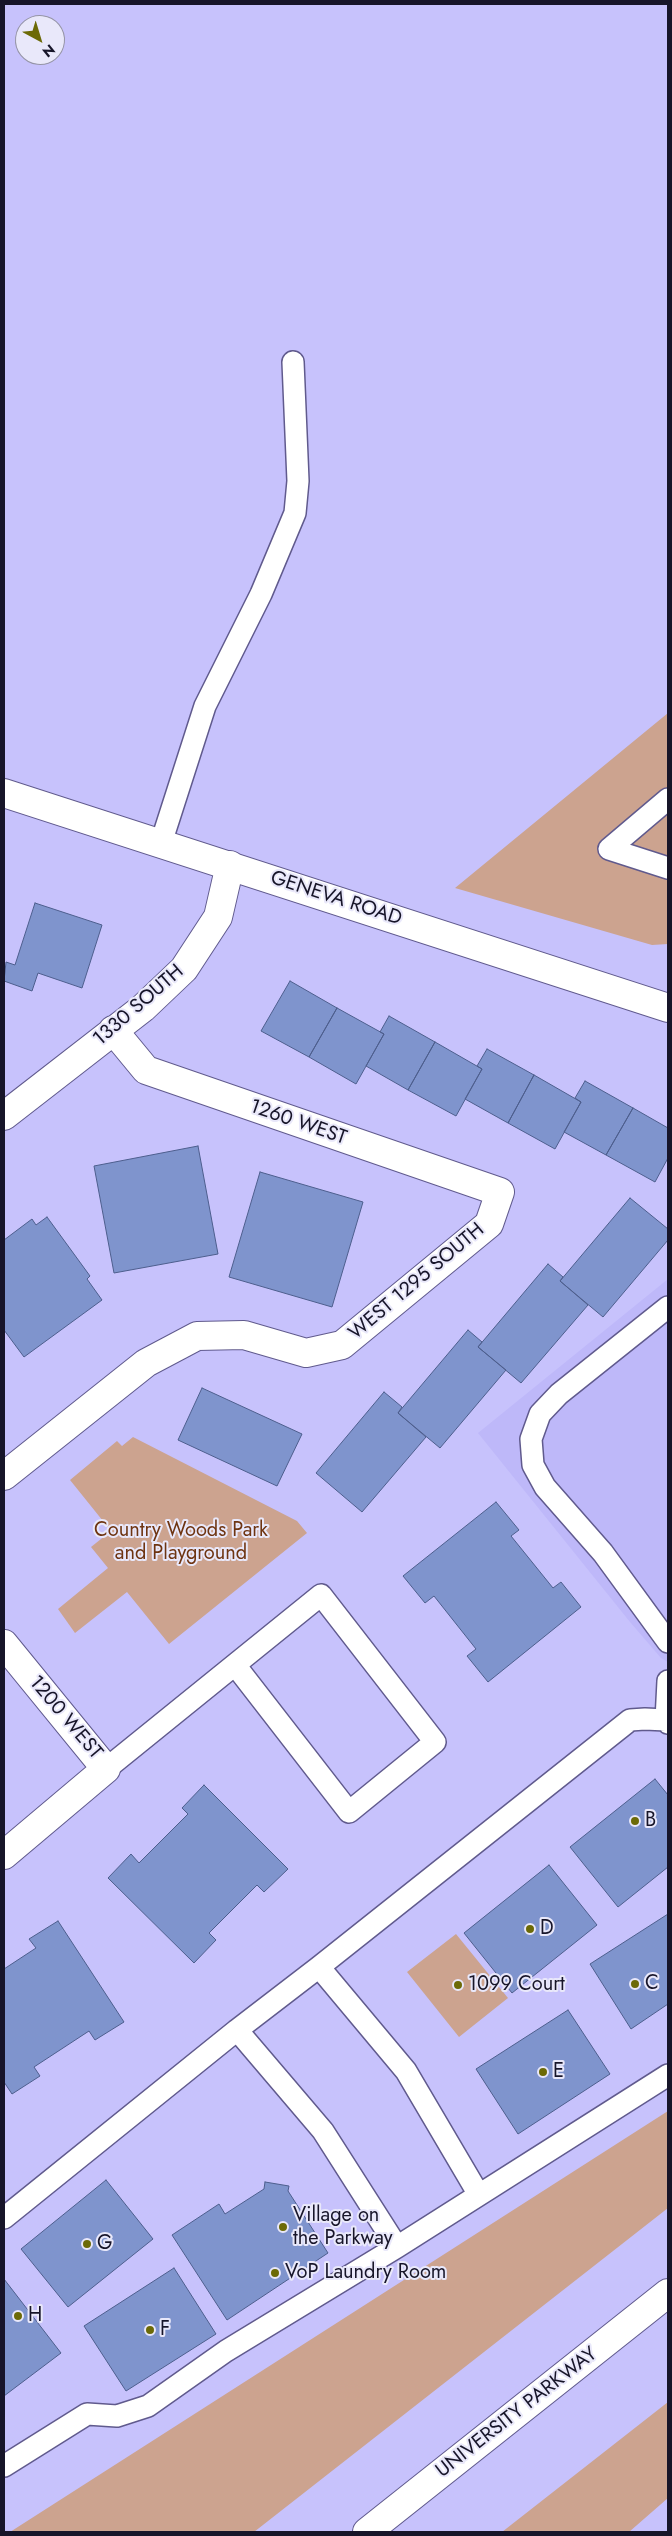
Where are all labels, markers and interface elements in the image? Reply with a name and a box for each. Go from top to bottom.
north arrow [15,15,65,65]
text: N [38,40,59,62]
street label: GENEVA ROAD [267,866,405,932]
street label: 1330 SOUTH [89,960,189,1052]
street label: 1260 WEST [246,1095,350,1151]
street label: WEST 1295 SOUTH [345,1218,489,1346]
park label: Country Woods Park and Playground [94,1519,268,1566]
street label: 1200 WEST [23,1671,107,1765]
place label: B [645,1809,656,1833]
marker: B [629,1815,641,1827]
place label: D [540,1917,554,1941]
marker: D [524,1923,536,1935]
place label: C [645,1972,659,1996]
place label: 1099 Court [468,1973,565,1997]
marker: C [629,1978,641,1990]
marker: 1099 Court [452,1979,464,1991]
place label: E [553,2060,564,2084]
marker: E [537,2066,549,2078]
place label: Village on the Parkway [293,2204,392,2251]
marker: Village on the Parkway [277,2221,289,2233]
place label: G [97,2232,112,2256]
marker: G [81,2238,93,2250]
place label: VoP Laundry Room [285,2261,446,2285]
marker: VoP Laundry Room [269,2267,281,2279]
place label: H [28,2304,42,2328]
marker: H [12,2310,24,2322]
place label: F [160,2318,170,2342]
marker: F [144,2324,156,2336]
street label: UNIVERSITY PARKWAY [432,2343,602,2483]

